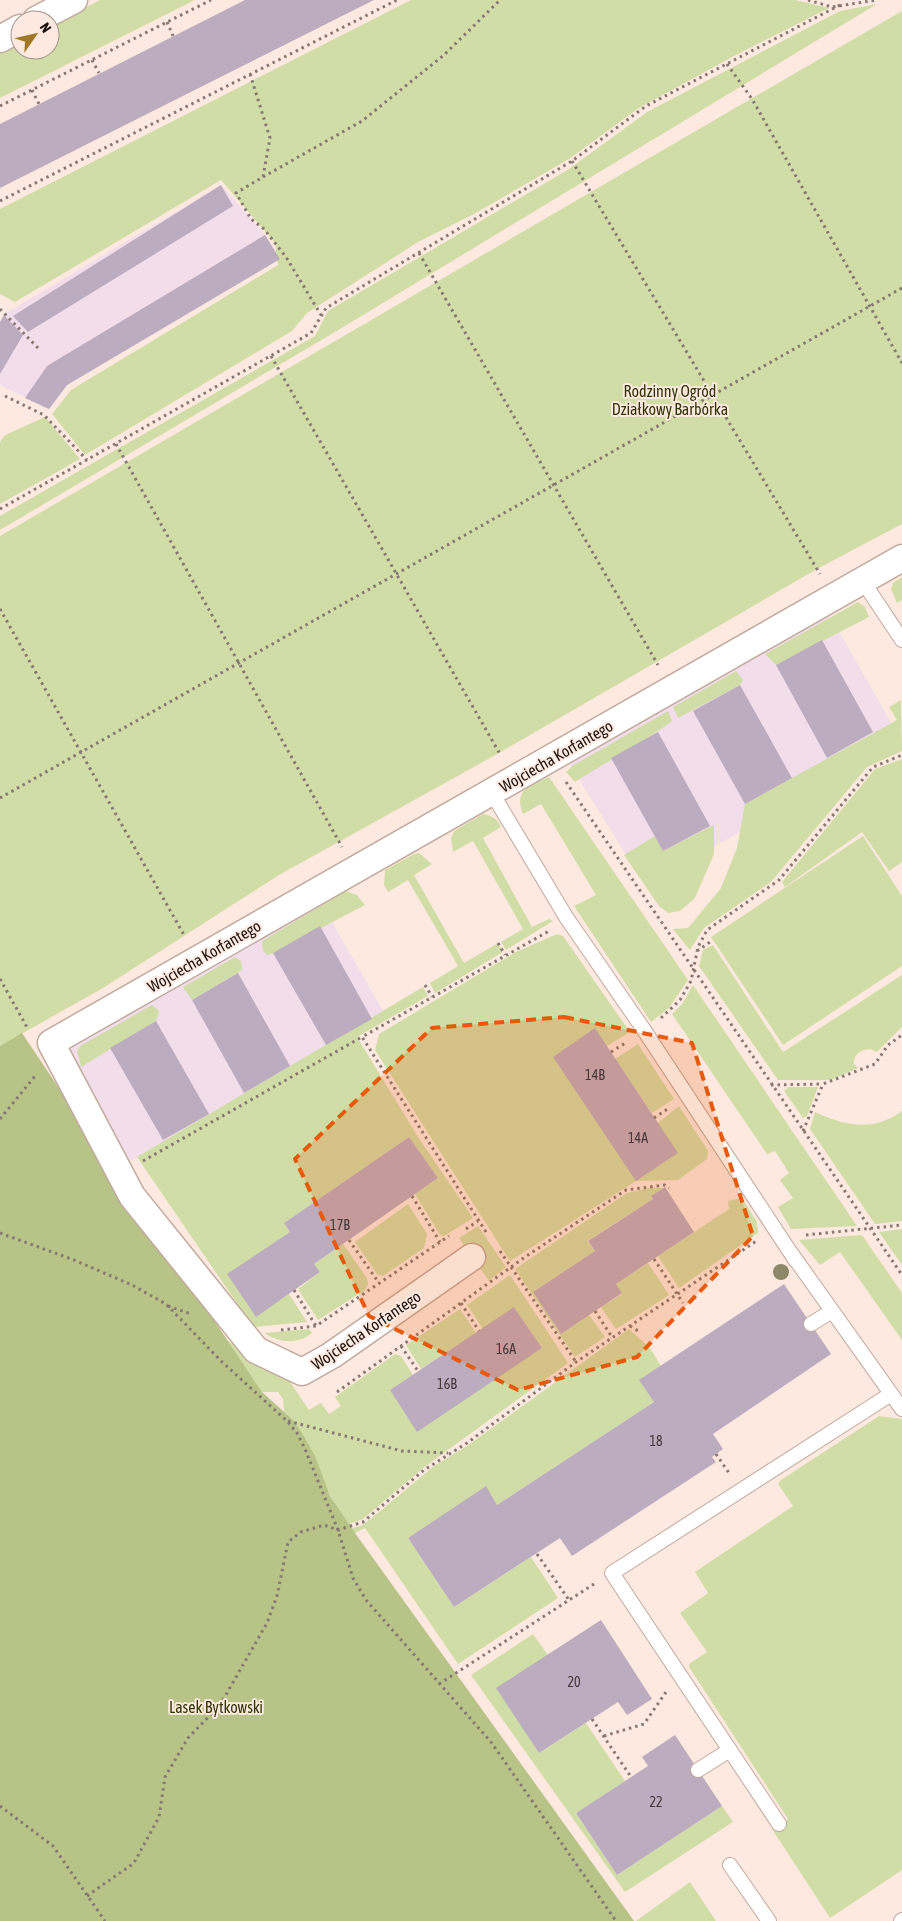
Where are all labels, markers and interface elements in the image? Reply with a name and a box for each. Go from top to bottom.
north arrow [10,10,60,60]
text: N [37,20,55,36]
park label: Rodzinny Ogród Działkowy Barbórka [612,382,728,419]
street label: Wojciecha Korfantego [496,716,616,797]
street label: Wojciecha Korfantego [144,916,264,997]
house number: 14B [585,1067,605,1083]
house number: 14A [628,1130,648,1146]
house number: 17B [330,1217,350,1233]
street label: Wojciecha Korfantego [308,1287,424,1374]
house number: 16A [496,1341,516,1357]
house number: 16B [437,1376,457,1392]
house number: 18 [649,1433,663,1449]
house number: 20 [567,1674,581,1690]
park label: Lasek Bytkowski [169,1698,263,1717]
house number: 22 [649,1794,663,1810]

